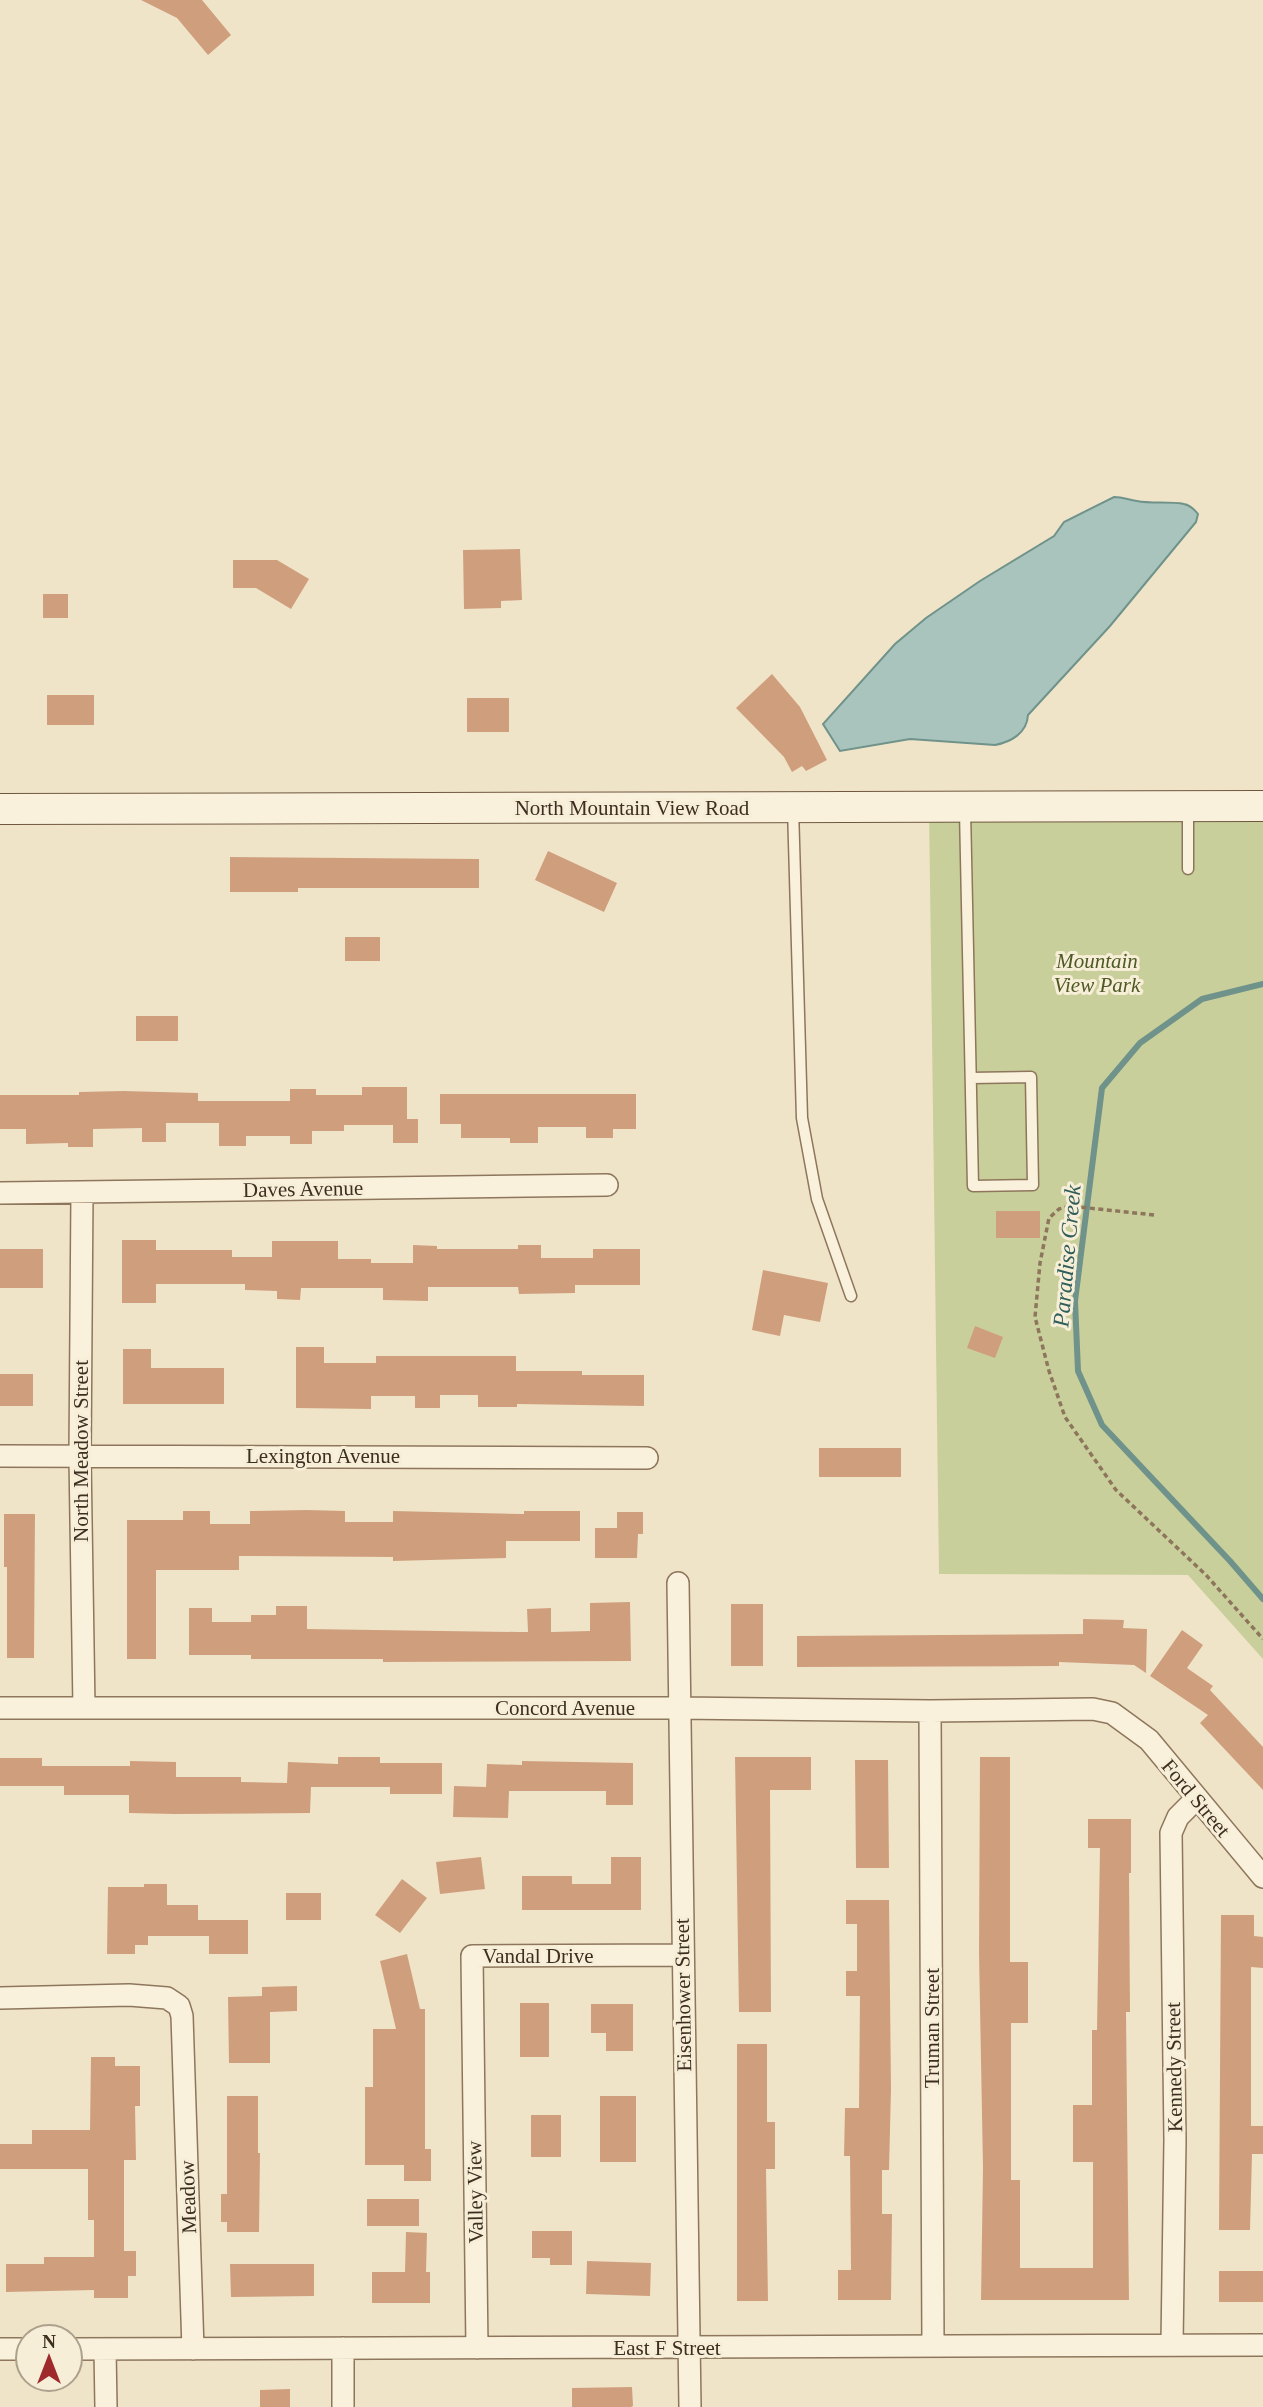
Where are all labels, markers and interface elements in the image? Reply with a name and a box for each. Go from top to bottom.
street label: North Mountain View Road [515,796,750,820]
park label: Mountain View Park [1054,949,1141,997]
street label: Daves Avenue [243,1176,363,1202]
water label: Paradise Creek [1048,1183,1086,1329]
street label: North Meadow Street [69,1360,93,1542]
street label: Lexington Avenue [246,1444,400,1468]
street label: Concord Avenue [495,1696,635,1720]
street label: Ford Street [1157,1754,1235,1842]
street label: Eisenhower Street [670,1918,696,2072]
street label: Vandal Drive [482,1944,594,1968]
street label: Truman Street [920,1968,944,2088]
street label: Kennedy Street [1161,2002,1187,2132]
street label: Valley View [462,2140,488,2244]
street label: Meadow [175,2159,201,2234]
north arrow [14,2323,84,2393]
text: N [42,2331,56,2352]
street label: East F Street [613,2336,721,2360]

